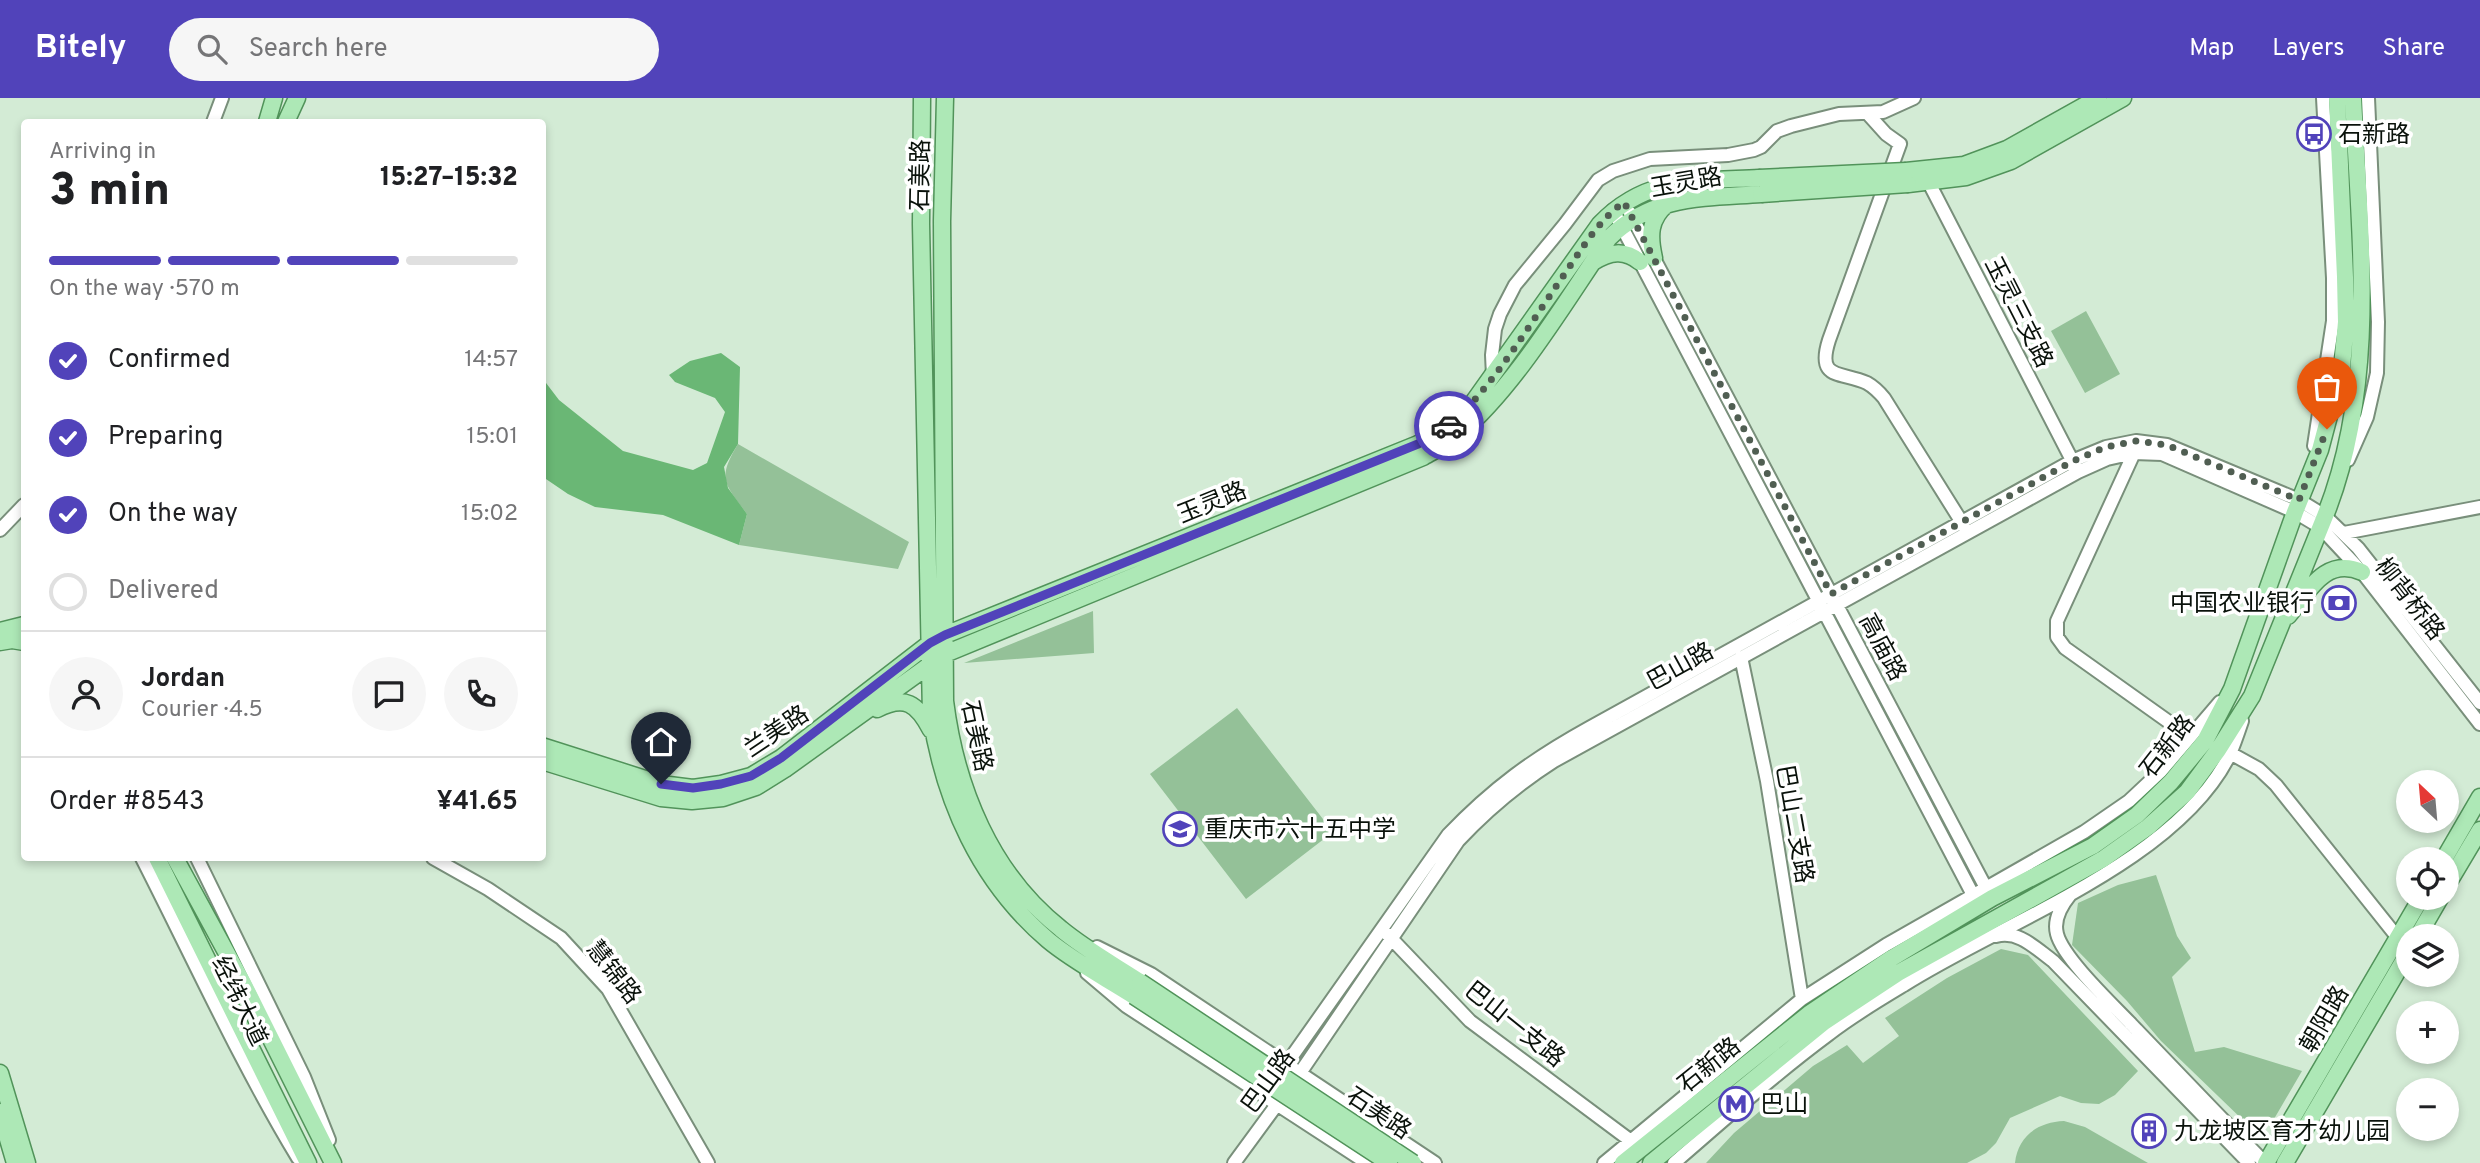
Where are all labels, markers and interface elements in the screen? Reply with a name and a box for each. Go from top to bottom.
search box [169,18,659,81]
text: Bitely [35,28,127,70]
icon: search [193,30,231,68]
text: Search here [249,33,388,66]
text: Map [2189,34,2234,64]
text: Layers [2272,34,2344,64]
text: Share [2382,34,2445,64]
bus stop icon: 石新路 [2295,115,2333,153]
place label: 石新路 [2338,121,2410,151]
text: Arriving in [49,138,156,167]
street label: 石美路 [906,139,938,211]
text: 15:27–15:32 [380,162,518,195]
text: 3 min [49,163,170,222]
street label: 玉灵路 [1648,163,1724,205]
street label: 玉灵三支路 [1977,253,2058,373]
text: On the way · 570 m [49,275,240,304]
icon: check [49,342,87,380]
text: Confirmed [108,344,231,377]
text: 14:57 [464,346,518,375]
pin [2297,357,2357,429]
icon: bag [2308,368,2346,406]
courier [1414,391,1484,461]
icon: car [1430,407,1468,445]
icon: check [49,419,87,457]
text: Preparing [108,421,223,454]
text: 15:01 [467,423,518,452]
street label: 玉灵路 [1174,476,1252,531]
icon: check [49,496,87,534]
text: On the way [108,498,238,531]
text: 15:02 [461,500,518,529]
street label: 柳背桥路 [2367,553,2450,647]
text: Delivered [108,575,219,608]
bank icon: 中国农业银行 [2320,584,2358,622]
place label: 中国农业银行 [2170,590,2314,620]
street label: 高庙路 [1851,609,1911,687]
street label: 巴山路 [1642,637,1720,698]
button: person [49,657,123,731]
button: chat [352,657,426,731]
button: phone [444,657,518,731]
text: Jordan [141,663,225,696]
text: Courier · 4.5 [141,696,263,725]
street label: 石美路 [953,698,997,775]
street label: 兰美路 [739,700,815,765]
street label: 石新路 [2135,710,2203,785]
pin [631,712,691,784]
icon: home [642,723,680,761]
street label: 巴山二支路 [1768,763,1818,886]
north arrow [2396,770,2459,833]
map controls [2396,770,2459,1141]
text: Order #8543 [49,786,205,819]
text: ¥41.65 [437,786,518,819]
school or university icon: 重庆市六十五中学 [1161,810,1199,848]
place label: 重庆市六十五中学 [1204,816,1396,846]
button: locate [2396,847,2459,910]
button: layers [2396,924,2459,987]
street label: 慧锦路 [578,936,646,1011]
street label: 经纬大道 [204,952,273,1052]
street label: 巴山一支路 [1458,976,1570,1075]
street label: 朝阳路 [2295,981,2357,1059]
button: + [2396,1001,2459,1064]
street label: 石新路 [1673,1032,1748,1101]
street label: 巴山路 [1236,1044,1303,1120]
button: − [2396,1078,2459,1141]
street label: 石美路 [1340,1082,1416,1147]
metro station icon: 巴山 [1717,1085,1755,1123]
place label: 巴山 [1760,1091,1808,1121]
building icon: 九龙坡区育才幼儿园 [2130,1112,2168,1150]
place label: 九龙坡区育才幼儿园 [2174,1118,2390,1148]

